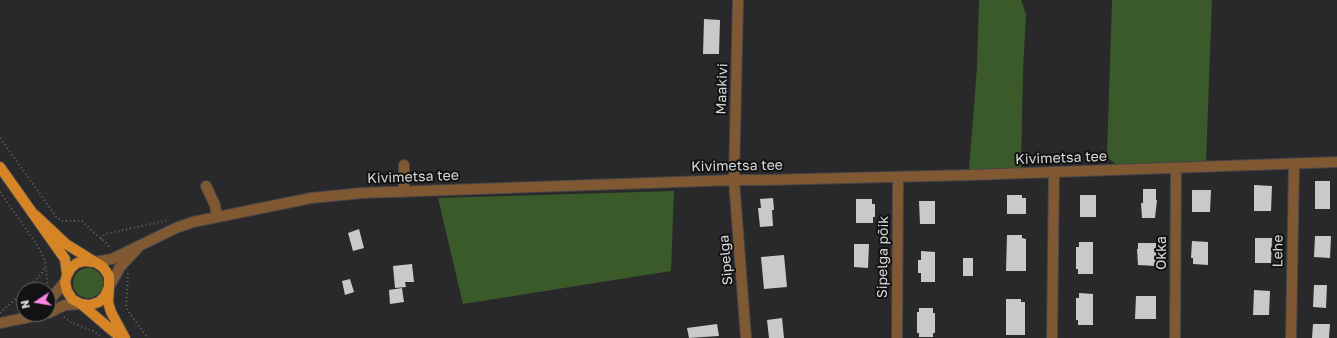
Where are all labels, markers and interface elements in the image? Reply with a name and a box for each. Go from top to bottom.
street label: Maakivi [713,63,731,115]
street label: Kivimetsa tee [1015,148,1107,168]
street label: Kivimetsa tee [691,157,783,175]
street label: Kivimetsa tee [367,167,459,187]
street label: Sipelga põik [874,216,892,298]
street label: Sipelga [715,234,737,286]
street label: Lehe [1269,235,1287,267]
street label: Okka [1154,236,1170,270]
north arrow [16,282,56,322]
text: N [18,299,32,310]

